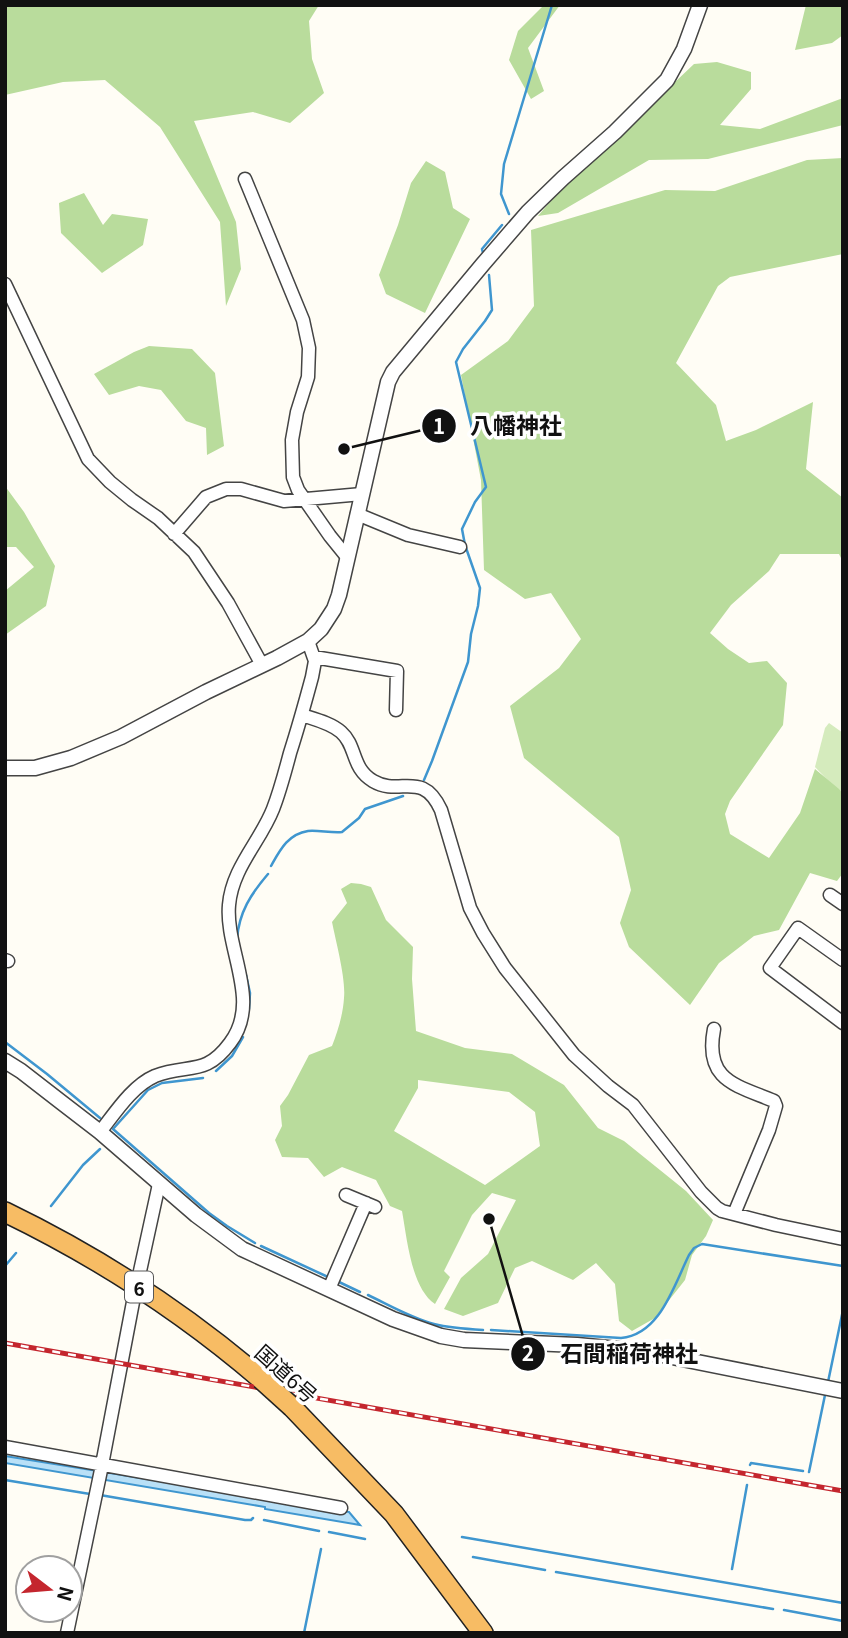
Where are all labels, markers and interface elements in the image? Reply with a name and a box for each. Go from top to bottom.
callout: 八幡神社 [421,404,576,448]
text: 八幡神社 [470,407,562,441]
text: 1 [433,410,445,440]
road number: 6 [125,1272,153,1302]
callout: 石間稲荷神社 [511,1332,712,1376]
text: 石間稲荷神社 [560,1335,698,1369]
street label: 国道6号 [249,1337,325,1409]
text: 2 [522,1337,534,1367]
north arrow [14,1554,84,1624]
text: N [52,1584,82,1605]

